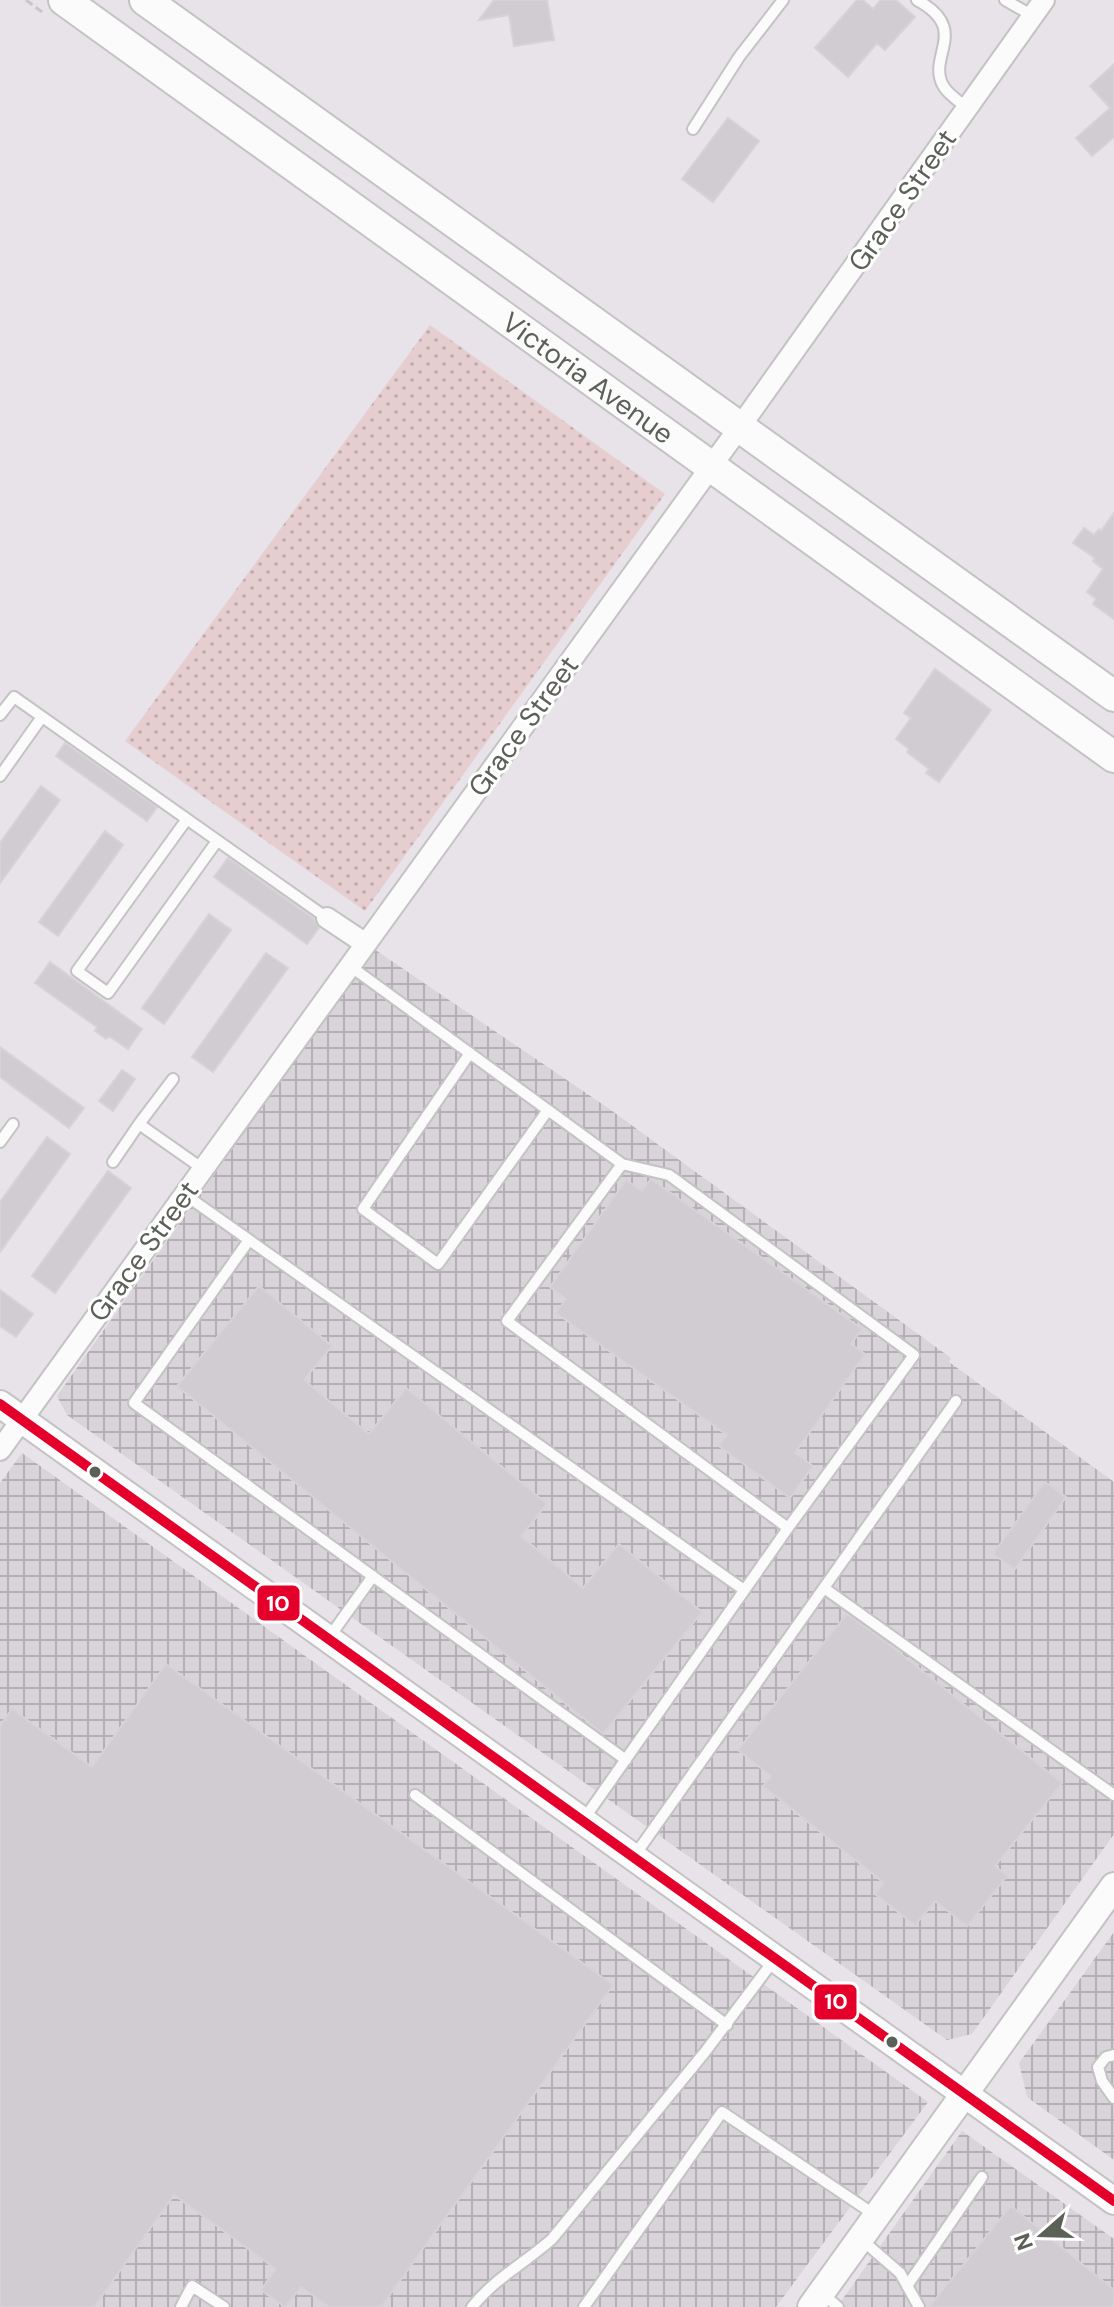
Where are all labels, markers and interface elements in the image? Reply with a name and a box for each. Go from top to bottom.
street label: Grace Street [840,122,965,279]
street label: Victoria Avenue [494,304,681,453]
street label: Grace Street [460,648,587,804]
street label: Grace Street [80,1173,207,1329]
unlabelled marker [87,1464,103,1480]
line badge: 10 [256,1584,301,1622]
text: 10 [266,1589,290,1618]
line badge: 10 [813,1983,858,2021]
text: 10 [824,1987,848,2016]
unlabelled marker [884,2034,900,2050]
north arrow [1002,2195,1082,2275]
text: N [1007,2229,1040,2254]

